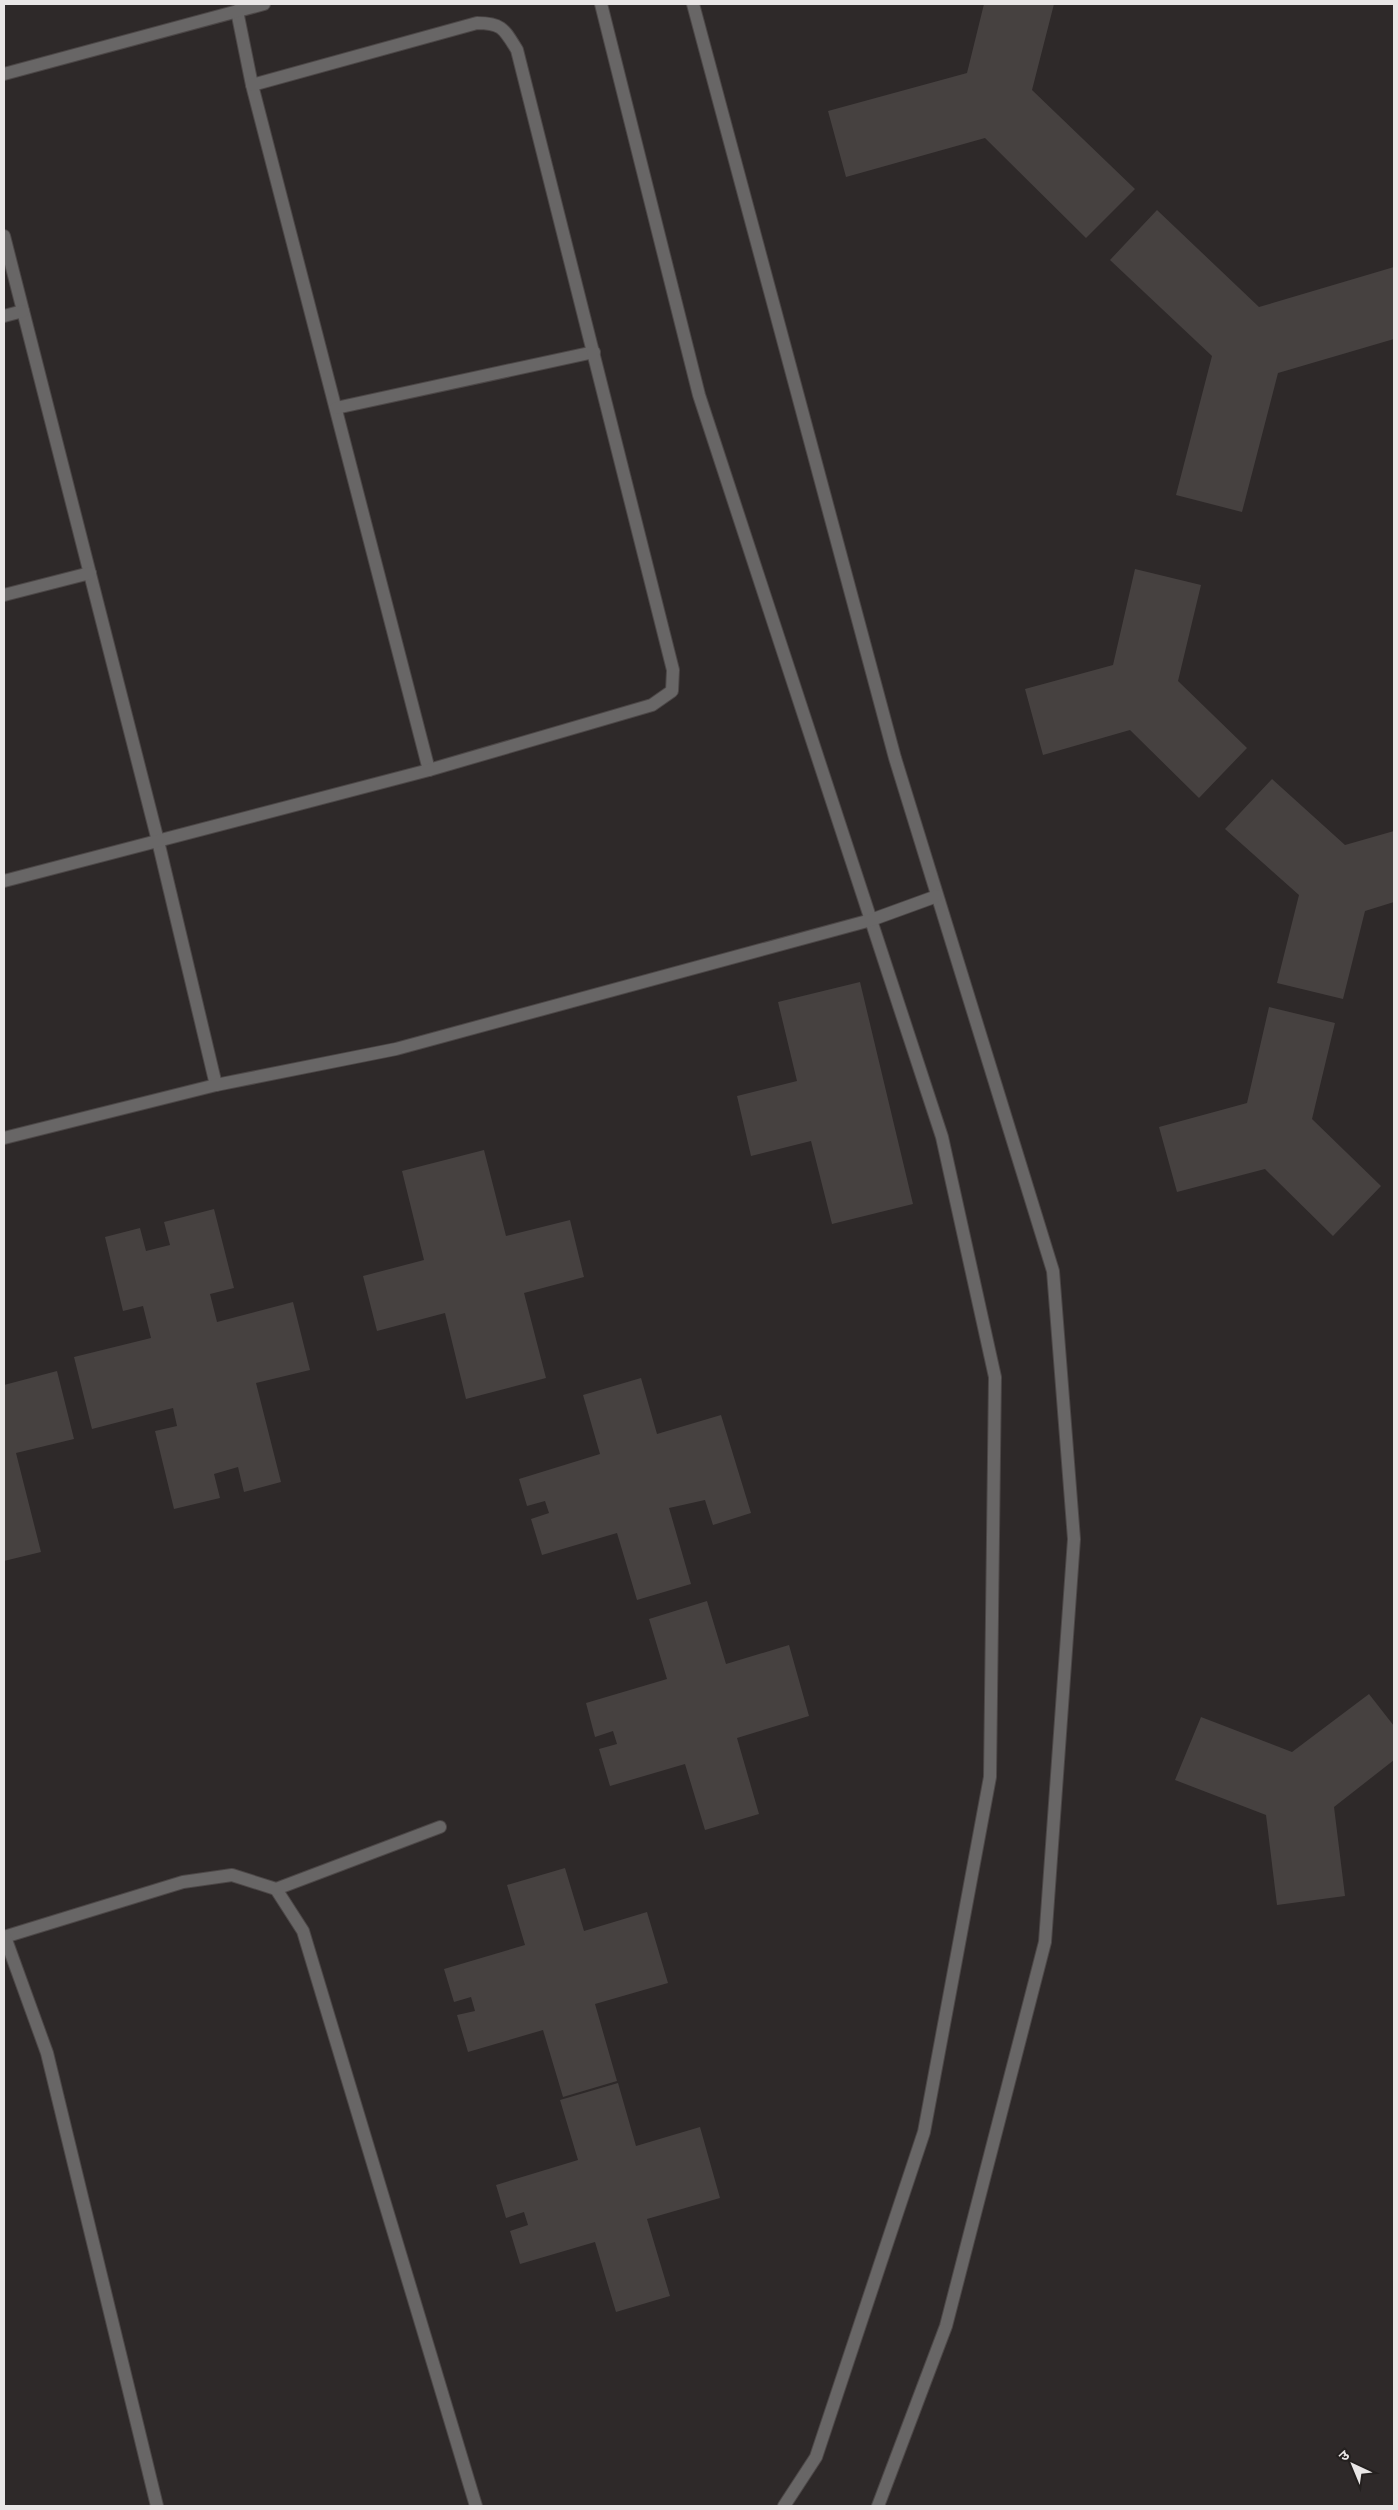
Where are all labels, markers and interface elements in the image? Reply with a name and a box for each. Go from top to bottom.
north arrow [1328,2440,1378,2490]
text: उ [1334,2445,1354,2465]

